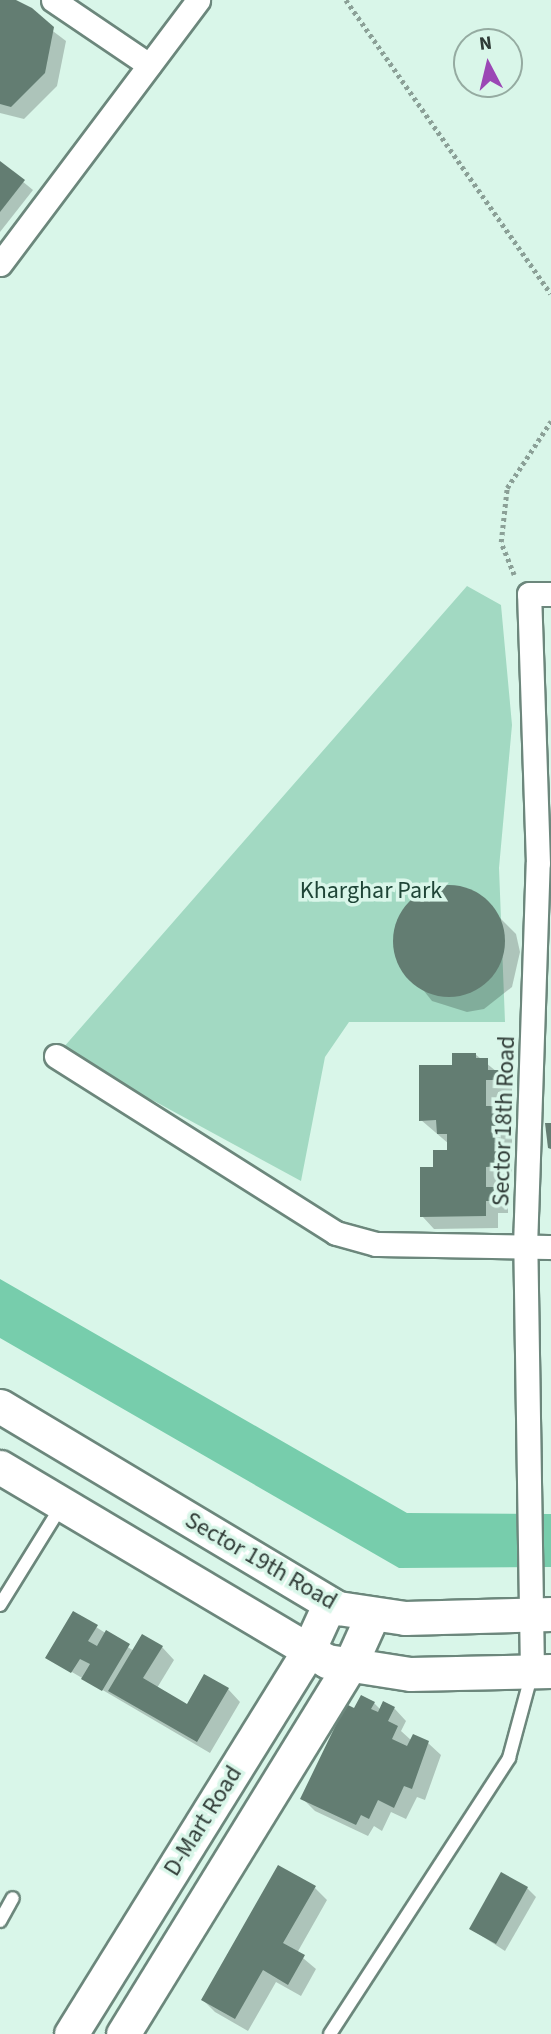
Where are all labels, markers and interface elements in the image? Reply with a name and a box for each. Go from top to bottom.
north arrow [453,28,523,98]
text: N [478,29,494,58]
park label: Kharghar Park [300,877,442,905]
street label: Sector 18th Road [487,1035,521,1207]
street label: Sector 19th Road [180,1506,342,1616]
street label: D-Mart Road [158,1761,248,1881]

